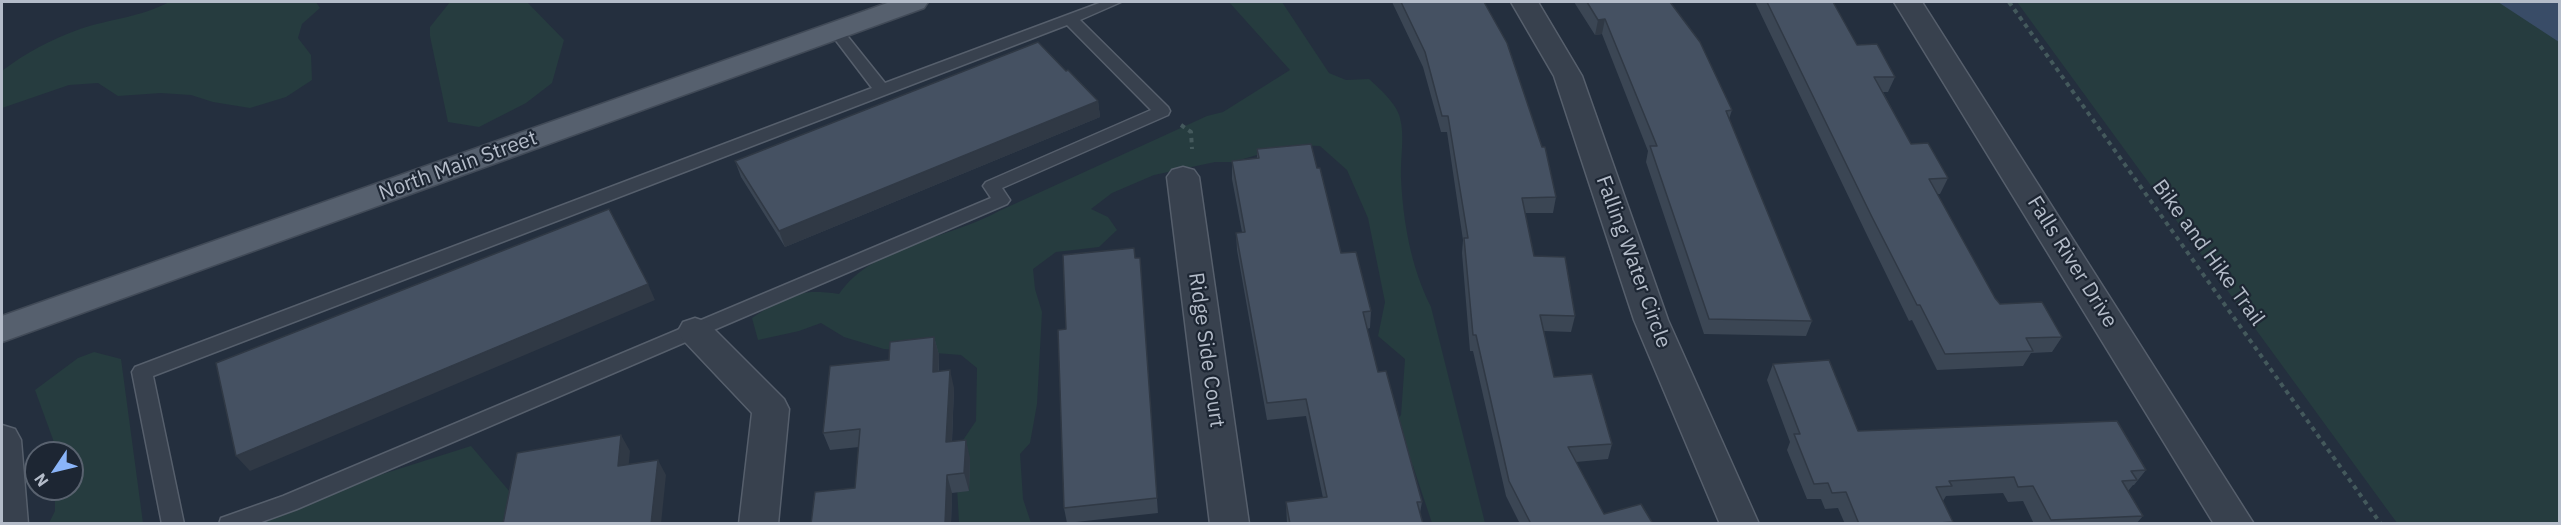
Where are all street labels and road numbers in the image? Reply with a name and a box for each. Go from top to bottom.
street label: North Main Street [375,126,541,206]
street label: Falling Water Circle [1590,172,1676,352]
street label: Bike and Hike Trail [2146,175,2270,331]
street label: Falls River Drive [2021,192,2123,332]
street label: Ridge Side Court [1183,271,1229,429]

